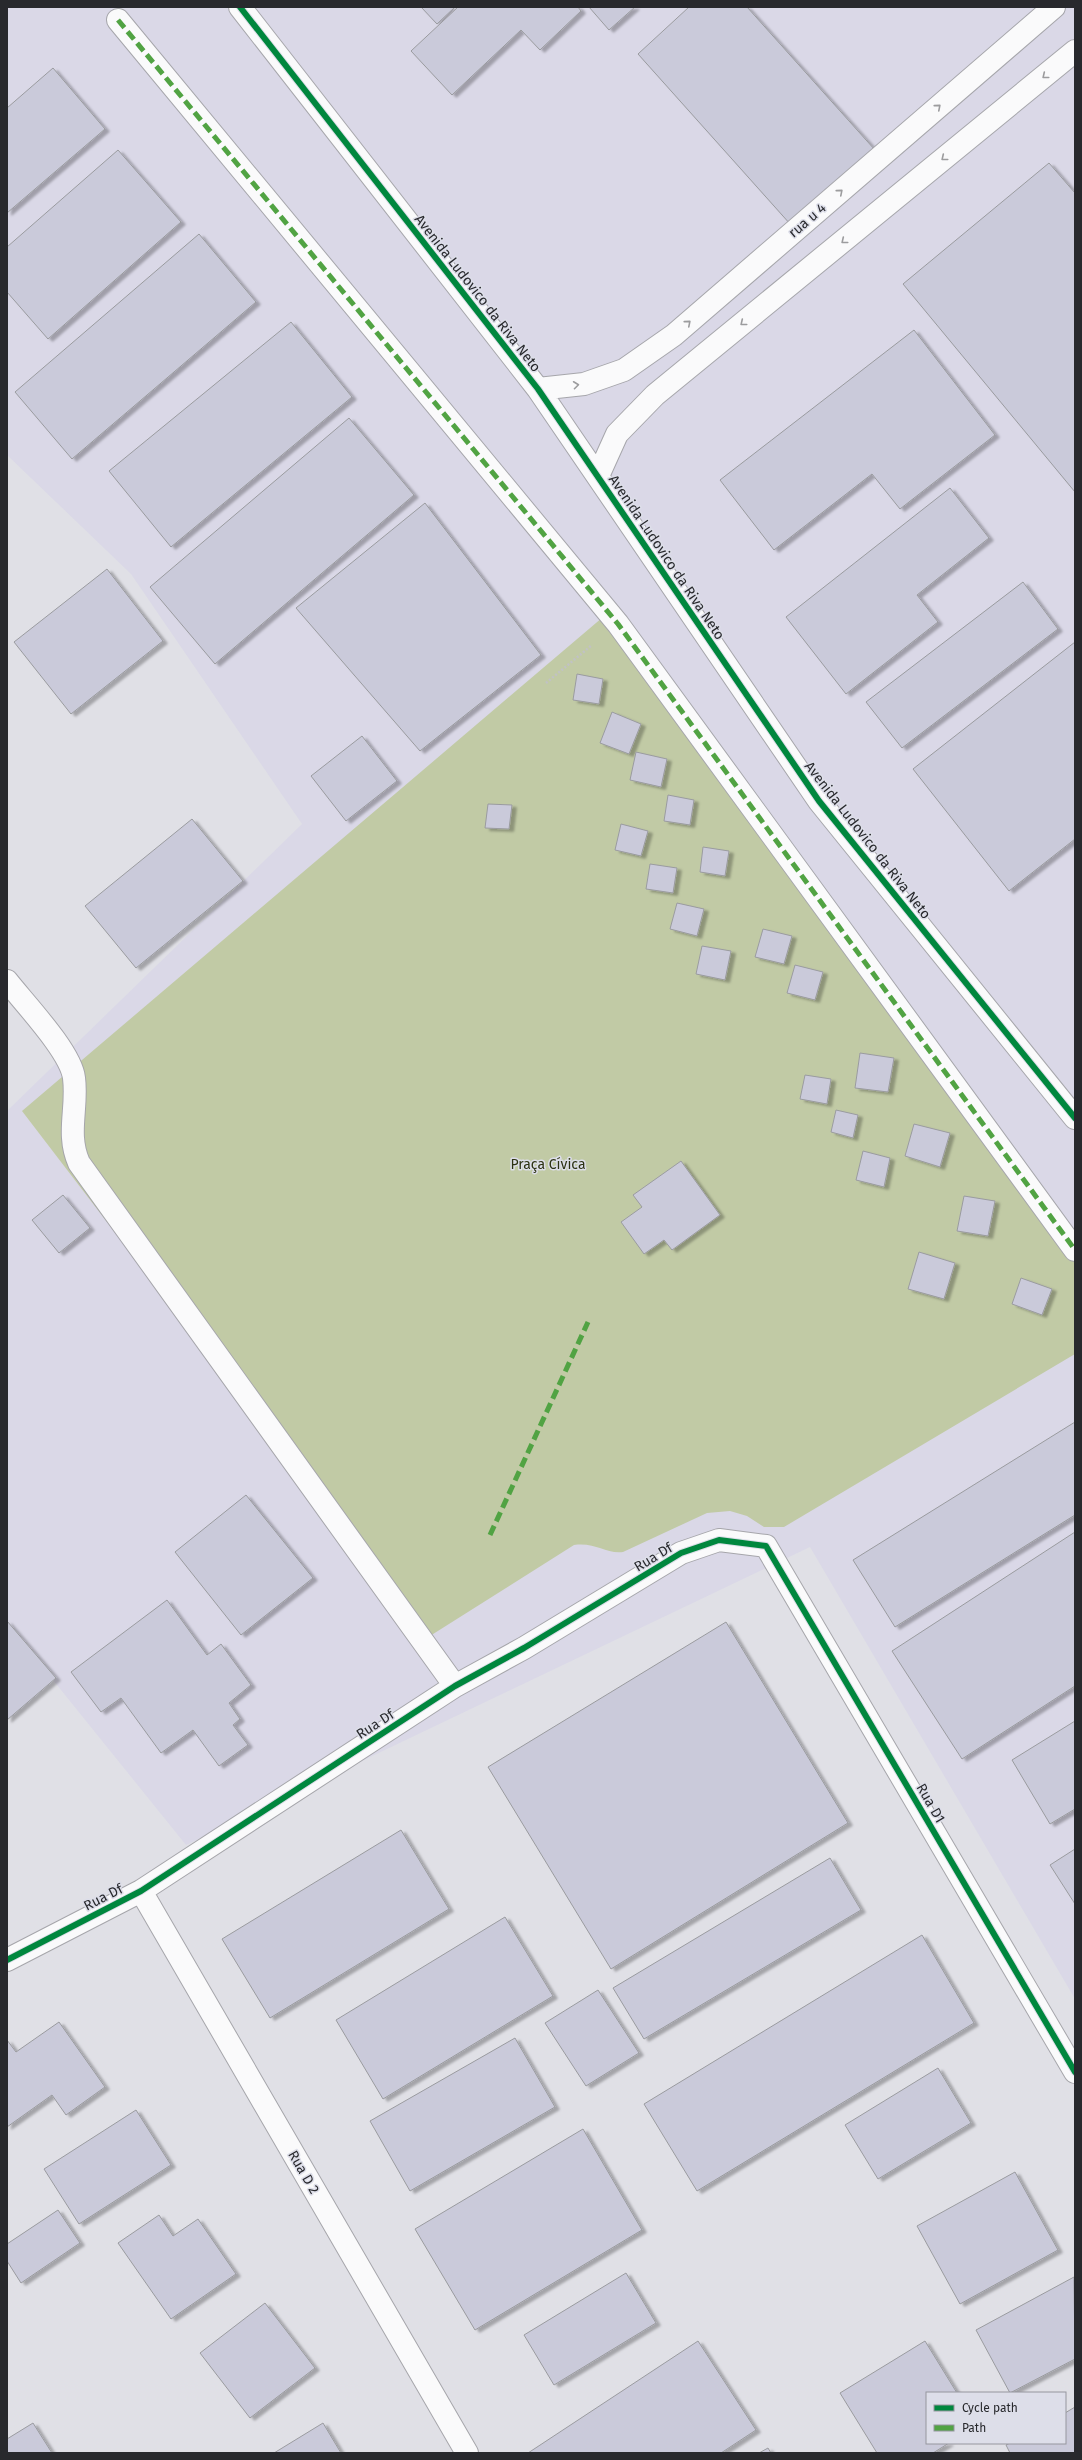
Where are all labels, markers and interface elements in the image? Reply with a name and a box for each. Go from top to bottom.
one-way arrow [1042,72,1049,79]
one-way arrow [933,105,941,112]
one-way arrow [942,154,949,161]
one-way arrow [835,190,842,197]
street label: rua u 4 [785,199,830,241]
street label: Avenida Ludovico da Riva Neto [411,211,544,375]
one-way arrow [841,236,848,243]
one-way arrow [740,319,748,326]
one-way arrow [684,320,691,327]
one-way arrow [573,381,579,390]
street label: Avenida Ludovico da Riva Neto [605,472,728,643]
street label: Avenida Ludovico da Riva Neto [801,758,934,922]
park label: Praça Cívica [510,1156,586,1173]
street label: Rua Df [631,1539,677,1575]
street label: Rua Df [353,1705,398,1743]
street label: Rua D1 [912,1780,949,1826]
street label: Rua Df [81,1880,127,1914]
street label: Rua D 2 [284,2147,323,2197]
legend [926,2392,1066,2444]
text: Cycle path [962,2401,1018,2415]
text: Path [962,2421,986,2435]

